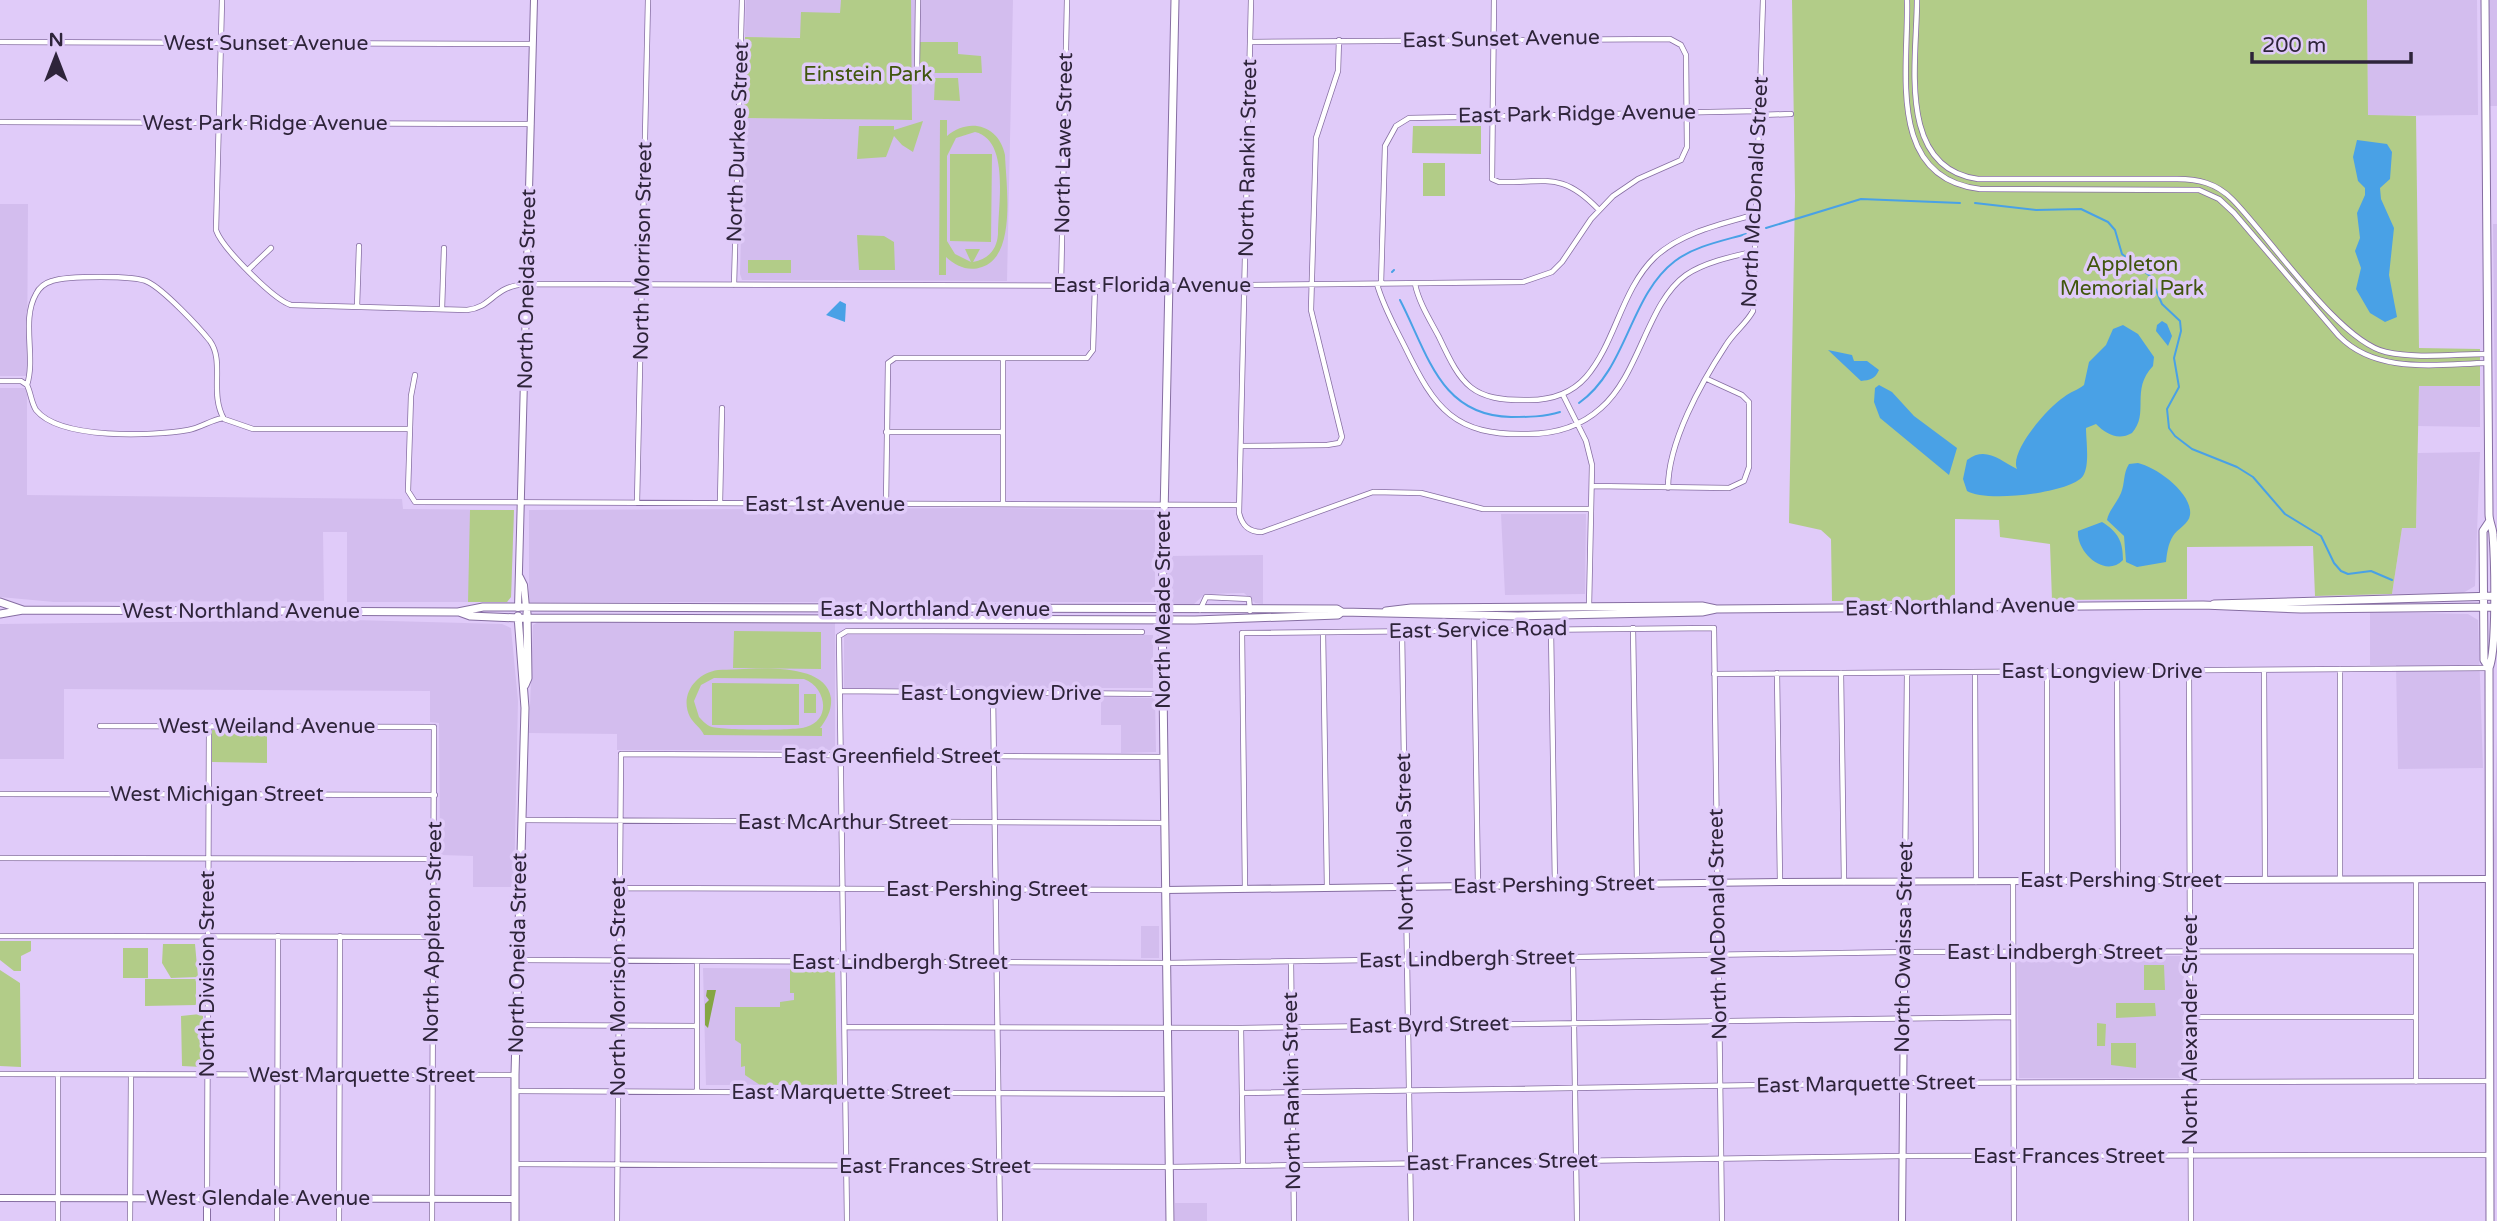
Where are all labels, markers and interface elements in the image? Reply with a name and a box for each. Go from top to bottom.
north arrow [21,21,91,91]
scale bar [2252,21,2411,65]
street label: East Sunset Avenue [1402,25,1600,53]
text: N [48,29,64,51]
street label: West Sunset Avenue [164,31,368,56]
text: 200 m [2262,33,2326,58]
street label: North Durkee Street [722,41,754,243]
street label: North Lawe Street [1050,52,1078,234]
street label: North Rankin Street [1234,59,1262,257]
park label: Einstein Park [803,62,933,87]
street label: North McDonald Street [1736,76,1774,308]
street label: East Park Ridge Avenue [1458,99,1696,129]
street label: West Park Ridge Avenue [142,111,388,136]
street label: North Morrison Street [629,141,657,361]
street label: North Oneida Street [513,188,541,390]
park label: Appleton Memorial Park [2060,252,2204,301]
street label: East Florida Avenue [1053,273,1251,298]
street label: East 1st Avenue [745,492,905,517]
street label: North Meade Street [1151,511,1176,709]
street label: East Northland Avenue [1845,592,2076,622]
street label: East Northland Avenue [820,597,1050,622]
street label: West Northland Avenue [122,599,360,624]
street label: East Service Road [1388,616,1568,644]
street label: East Longview Drive [2001,659,2203,684]
street label: East Longview Drive [900,681,1102,706]
street label: West Weiland Avenue [159,714,375,739]
street label: East Greenfield Street [783,744,1001,769]
street label: North Viola Street [1391,753,1419,931]
street label: West Michigan Street [110,782,324,807]
street label: North McDonald Street [1703,808,1733,1040]
street label: East McArthur Street [738,810,948,835]
street label: North Appleton Street [419,821,447,1043]
street label: North Owaissa Street [1890,841,1918,1053]
street label: North Oneida Street [504,852,532,1054]
street label: East Pershing Street [2020,868,2222,893]
street label: North Division Street [195,870,220,1078]
street label: East Pershing Street [1453,871,1655,899]
street label: East Pershing Street [886,877,1088,902]
street label: North Morrison Street [606,878,631,1096]
street label: North Alexander Street [2178,915,2203,1145]
street label: East Lindbergh Street [1947,940,2163,965]
street label: East Lindbergh Street [1359,945,1575,973]
street label: East Lindbergh Street [792,950,1008,975]
street label: North Rankin Street [1278,992,1306,1190]
street label: East Byrd Street [1349,1011,1509,1039]
street label: West Marquette Street [249,1063,475,1088]
street label: East Marquette Street [1756,1070,1976,1098]
street label: East Marquette Street [731,1080,951,1105]
street label: East Frances Street [1973,1144,2165,1169]
street label: East Frances Street [1406,1148,1598,1176]
street label: East Frances Street [839,1154,1031,1179]
street label: West Glendale Avenue [146,1186,370,1211]

